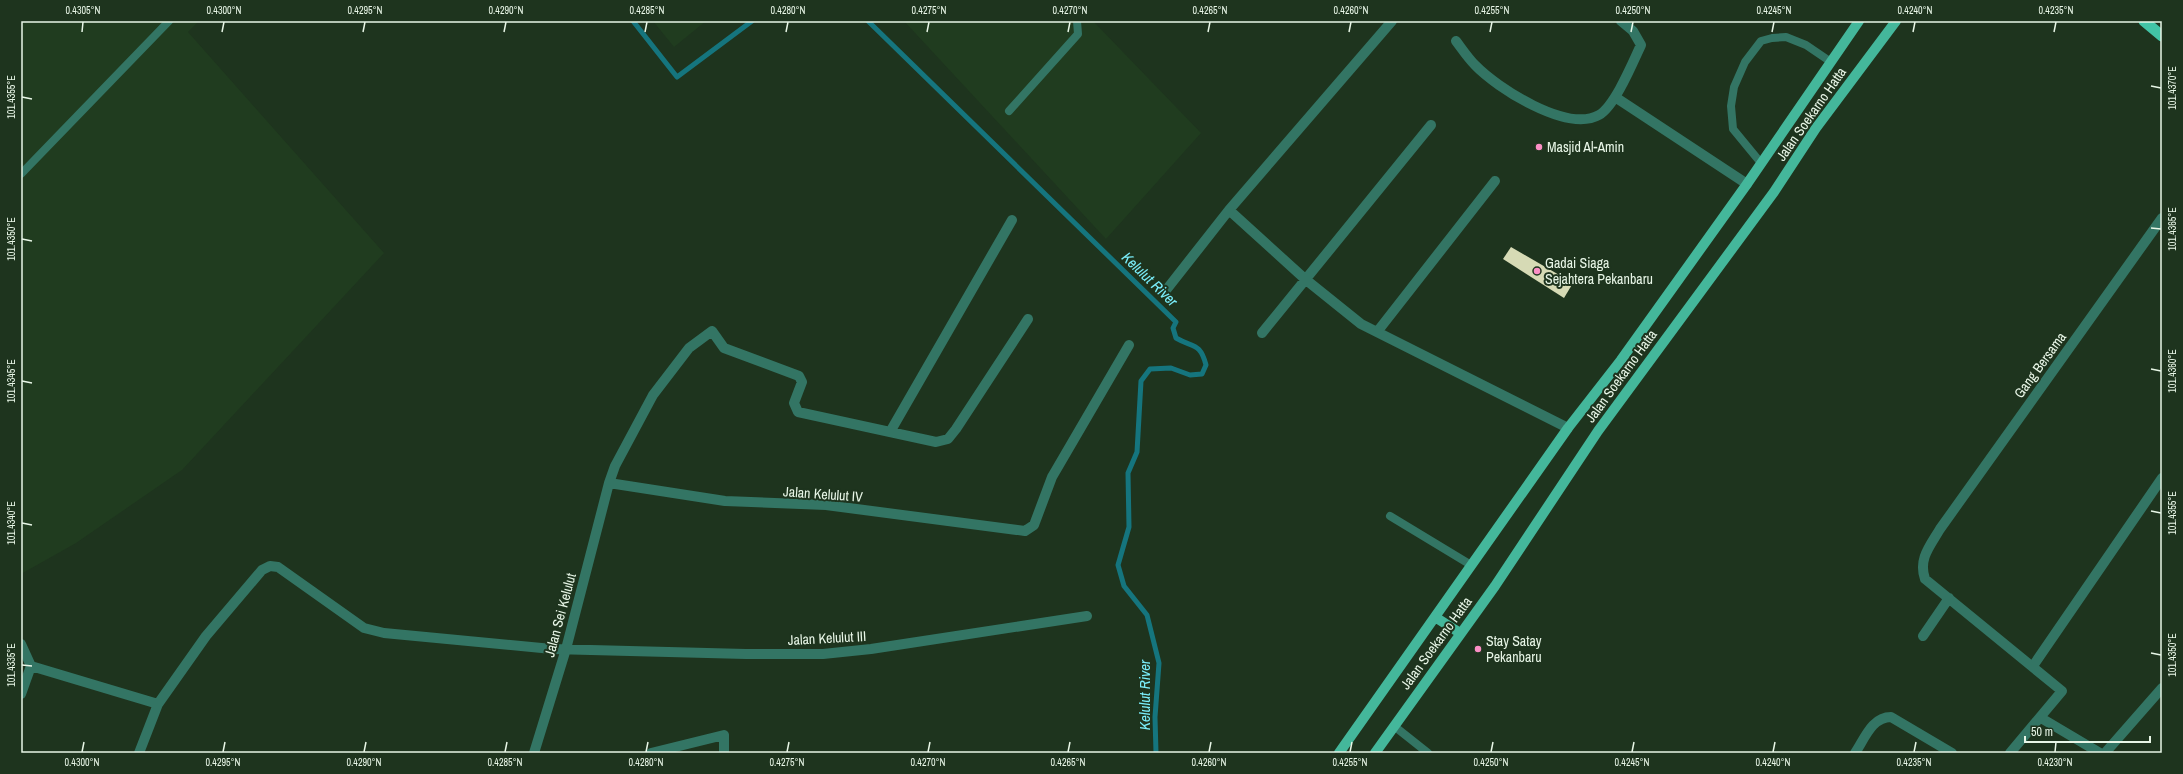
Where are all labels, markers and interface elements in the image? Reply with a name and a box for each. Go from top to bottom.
text: 0.4305°N [66,4,101,17]
text: 0.4300°N [207,4,242,17]
text: 0.4295°N [348,4,383,17]
text: 0.4290°N [489,4,524,17]
text: 0.4285°N [630,4,665,17]
text: 0.4280°N [771,4,806,17]
text: 0.4275°N [912,4,947,17]
text: 0.4270°N [1053,4,1088,17]
text: 0.4265°N [1193,4,1228,17]
text: 0.4260°N [1334,4,1369,17]
text: 0.4255°N [1475,4,1510,17]
text: 0.4250°N [1616,4,1651,17]
text: 0.4245°N [1757,4,1792,17]
text: 0.4240°N [1898,4,1933,17]
text: 0.4235°N [2039,4,2074,17]
street label: Jalan Soekarno Hatta [1772,63,1850,164]
text: 101.4370°E [2166,66,2179,110]
text: 101.4355°E [5,75,18,119]
place label: Masjid Al-Amin [1547,138,1624,156]
marker: Masjid Al-Amin [1534,142,1544,152]
text: 101.4365°E [2166,207,2179,251]
text: 101.4350°E [5,217,18,261]
water label: Kelulut River [1117,247,1183,312]
place label: Gadai Siaga Sejahtera Pekanbaru [1545,254,1653,288]
marker: Gadai Siaga Sejahtera Pekanbaru [1532,266,1542,276]
street label: Jalan Soekarno Hatta [1581,326,1661,426]
street label: Gang Bersama [2010,328,2070,402]
text: 101.4360°E [2166,349,2179,393]
text: 101.4345°E [5,359,18,403]
street label: Jalan Kelulut IV [783,482,864,506]
text: 101.4355°E [2166,491,2179,535]
text: 101.4340°E [5,501,18,545]
street label: Jalan Sei Kelulut [540,571,580,659]
street label: Jalan Soekarno Hatta [1396,593,1476,693]
street label: Jalan Kelulut III [787,627,867,649]
place label: Stay Satay Pekanbaru [1486,632,1542,666]
text: 101.4350°E [2166,633,2179,677]
text: 101.4335°E [5,643,18,687]
marker: Stay Satay Pekanbaru [1473,644,1483,654]
water label: Kelulut River [1134,659,1155,730]
scale bar [2025,718,2150,744]
text: 50 m [2031,724,2053,740]
text: 0.4300°N [65,756,100,769]
text: 0.4295°N [206,756,241,769]
text: 0.4290°N [347,756,382,769]
text: 0.4285°N [488,756,523,769]
text: 0.4280°N [629,756,664,769]
text: 0.4275°N [770,756,805,769]
text: 0.4270°N [911,756,946,769]
text: 0.4265°N [1051,756,1086,769]
text: 0.4260°N [1192,756,1227,769]
text: 0.4255°N [1333,756,1368,769]
text: 0.4250°N [1474,756,1509,769]
text: 0.4245°N [1615,756,1650,769]
text: 0.4240°N [1756,756,1791,769]
text: 0.4235°N [1897,756,1932,769]
text: 0.4230°N [2038,756,2073,769]

